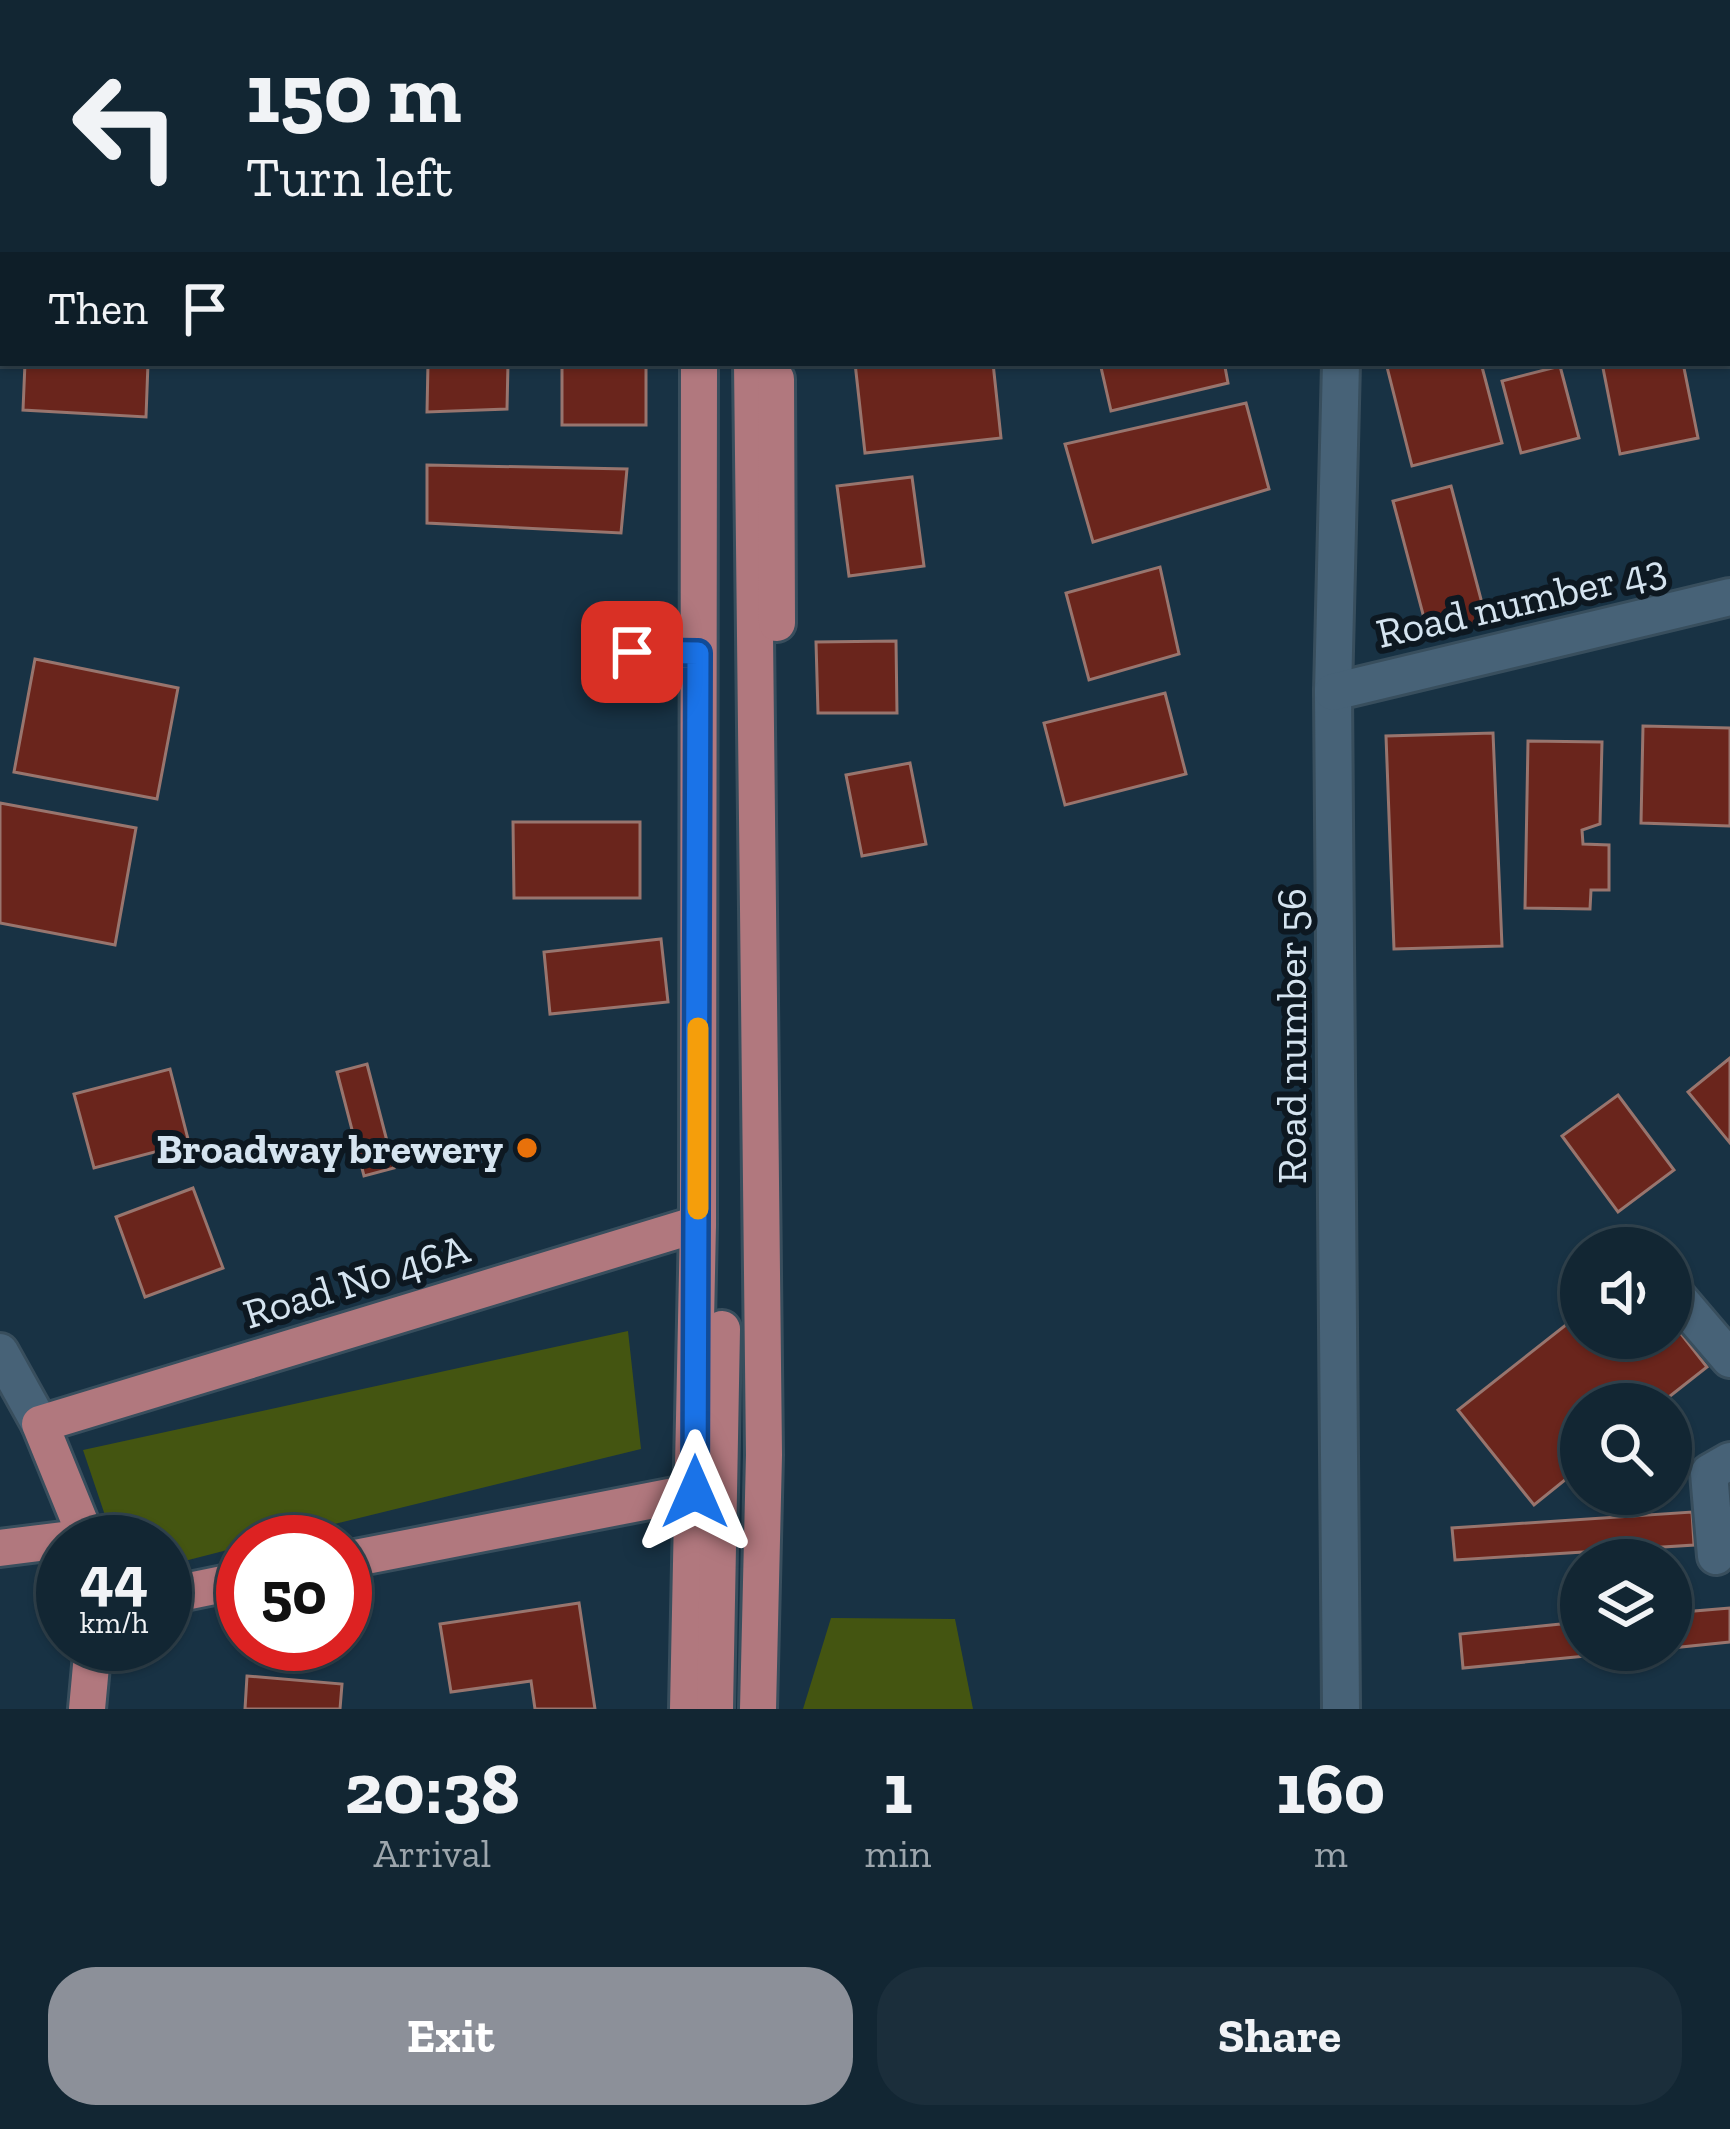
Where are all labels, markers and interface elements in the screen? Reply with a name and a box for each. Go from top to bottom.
text: 150 m [246,43,461,144]
icon: left [48,48,204,204]
text: Turn left [246,145,453,210]
icon: arrive [172,276,238,342]
text: Then [48,282,148,336]
street label: Road number 43 [1371,543,1671,659]
pin [581,601,683,703]
icon: arrive [599,619,665,685]
street label: Road number 56 [1266,888,1317,1184]
place label: Broadway brewery [156,1123,503,1174]
marker: Broadway brewery [514,1135,540,1161]
street label: Road No 46A [237,1222,476,1339]
map controls [1560,1227,1692,1671]
button: sound [1560,1227,1692,1359]
button: search [1560,1383,1692,1515]
position arrow [632,1429,758,1555]
speed limit sign: 50 [216,1515,372,1671]
button: layers [1560,1539,1692,1671]
text: 44 [80,1542,148,1614]
text: km/h [80,1605,148,1641]
text: 20:38 [345,1745,520,1831]
text: 1 [883,1745,913,1831]
text: 160 [1276,1745,1385,1831]
text: Arrival [374,1830,491,1877]
text: min [865,1830,931,1877]
text: m [1314,1830,1348,1877]
button: Exit [48,1967,853,2105]
button: Share [877,1967,1682,2105]

